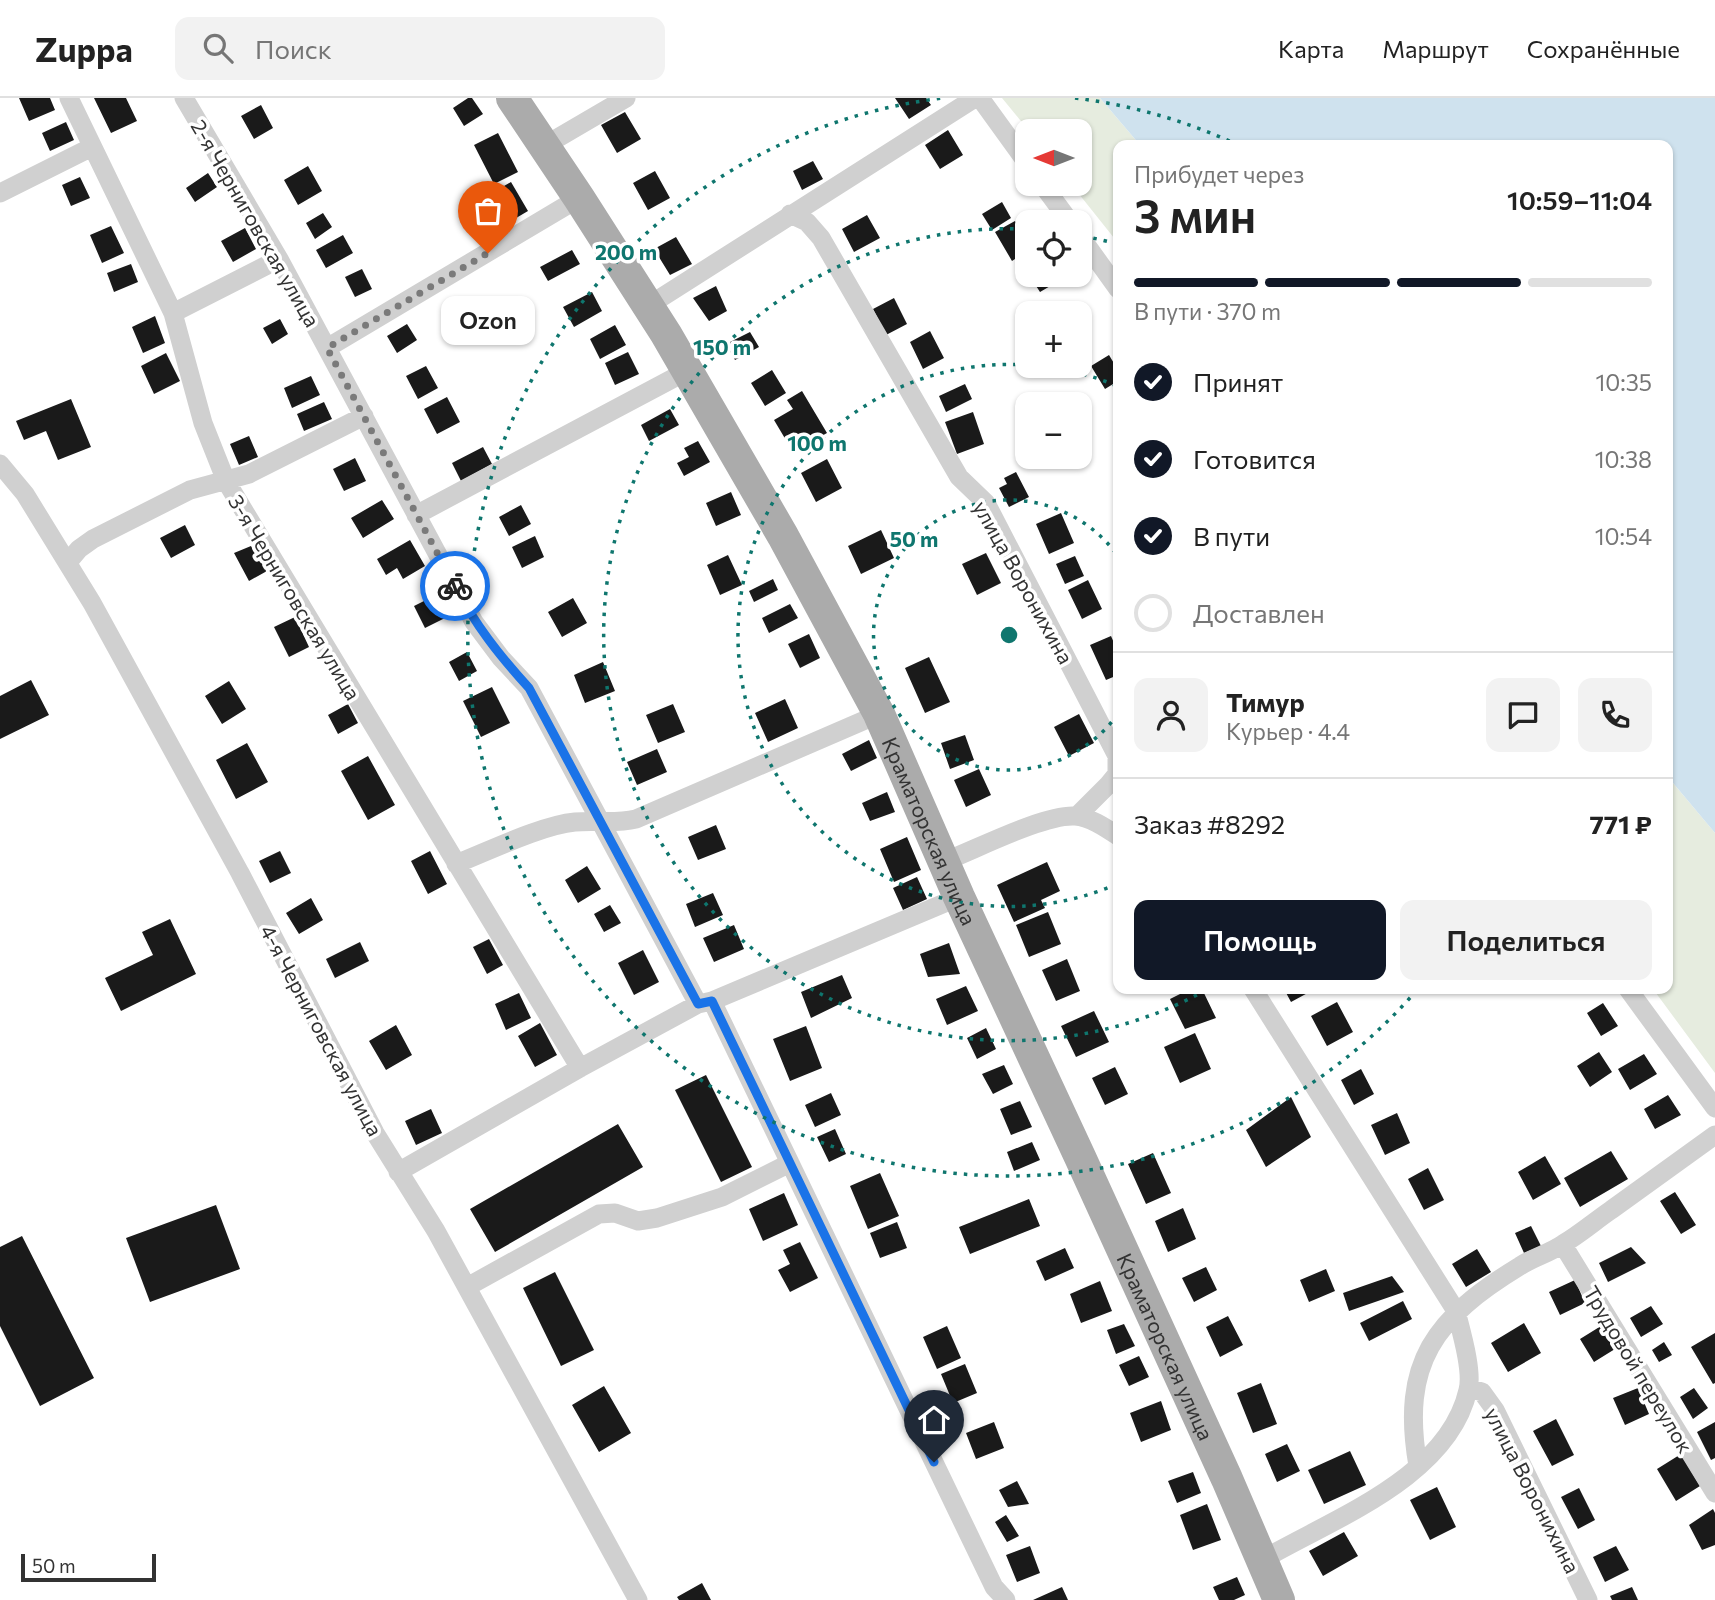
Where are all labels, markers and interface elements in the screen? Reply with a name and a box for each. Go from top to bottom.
search box [175,17,665,80]
text: Zuppa [35,28,133,69]
icon: search [199,29,237,67]
text: Поиск [255,33,332,64]
text: Карта [1278,34,1344,63]
text: Маршрут [1382,34,1489,63]
text: Сохранённые [1527,34,1680,63]
street label: 2-я Черниговская улица [186,115,326,331]
north arrow [1015,119,1092,196]
map controls [1015,119,1092,469]
text: Прибудет через [1134,160,1304,188]
pin [458,181,518,253]
text: 10:59–11:04 [1507,184,1652,215]
text: 3 мин [1134,186,1256,242]
icon: bag [469,192,507,230]
button: locate [1015,210,1092,287]
text: 200 m [595,239,657,264]
callout: Ozon [441,295,535,344]
text: В пути · 370 m [1134,297,1281,325]
button: + [1015,301,1092,378]
text: Ozon [459,306,517,334]
text: 150 m [693,334,751,359]
icon: check [1134,363,1172,401]
text: Принят [1193,366,1283,397]
text: 10:35 [1595,368,1652,396]
button: − [1015,392,1092,469]
text: 100 m [787,430,847,455]
icon: check [1134,440,1172,478]
text: Готовится [1193,443,1316,474]
text: 10:38 [1595,445,1652,473]
street label: 3-я Черниговская улица [224,490,366,704]
street label: улица Воронихина [969,496,1079,668]
icon: check [1134,517,1172,555]
text: В пути [1193,520,1270,551]
text: 10:54 [1595,522,1652,550]
text: 50 m [890,526,938,551]
courier [420,551,490,621]
icon: bike [436,567,474,605]
text: Доставлен [1193,597,1325,628]
centre of rings [997,623,1021,647]
button: person [1134,678,1208,752]
button: chat [1486,678,1560,752]
button: phone [1578,678,1652,752]
text: Тимур [1226,686,1305,717]
text: Курьер · 4.4 [1226,717,1350,745]
street label: Краматорская улица [878,733,983,929]
text: Заказ #8292 [1134,808,1285,839]
text: 771 ₽ [1590,808,1652,839]
button: Помощь [1134,900,1386,980]
button: Поделиться [1400,900,1652,980]
street label: 4-я Черниговская улица [256,920,388,1140]
street label: Краматорская улица [1113,1249,1220,1444]
street label: Трудовой переулок [1579,1281,1699,1457]
pin [904,1390,964,1462]
icon: home [915,1401,953,1439]
street label: улица Воронихина [1480,1403,1586,1577]
scale bar [21,1551,156,1583]
text: 50 m [32,1554,76,1577]

